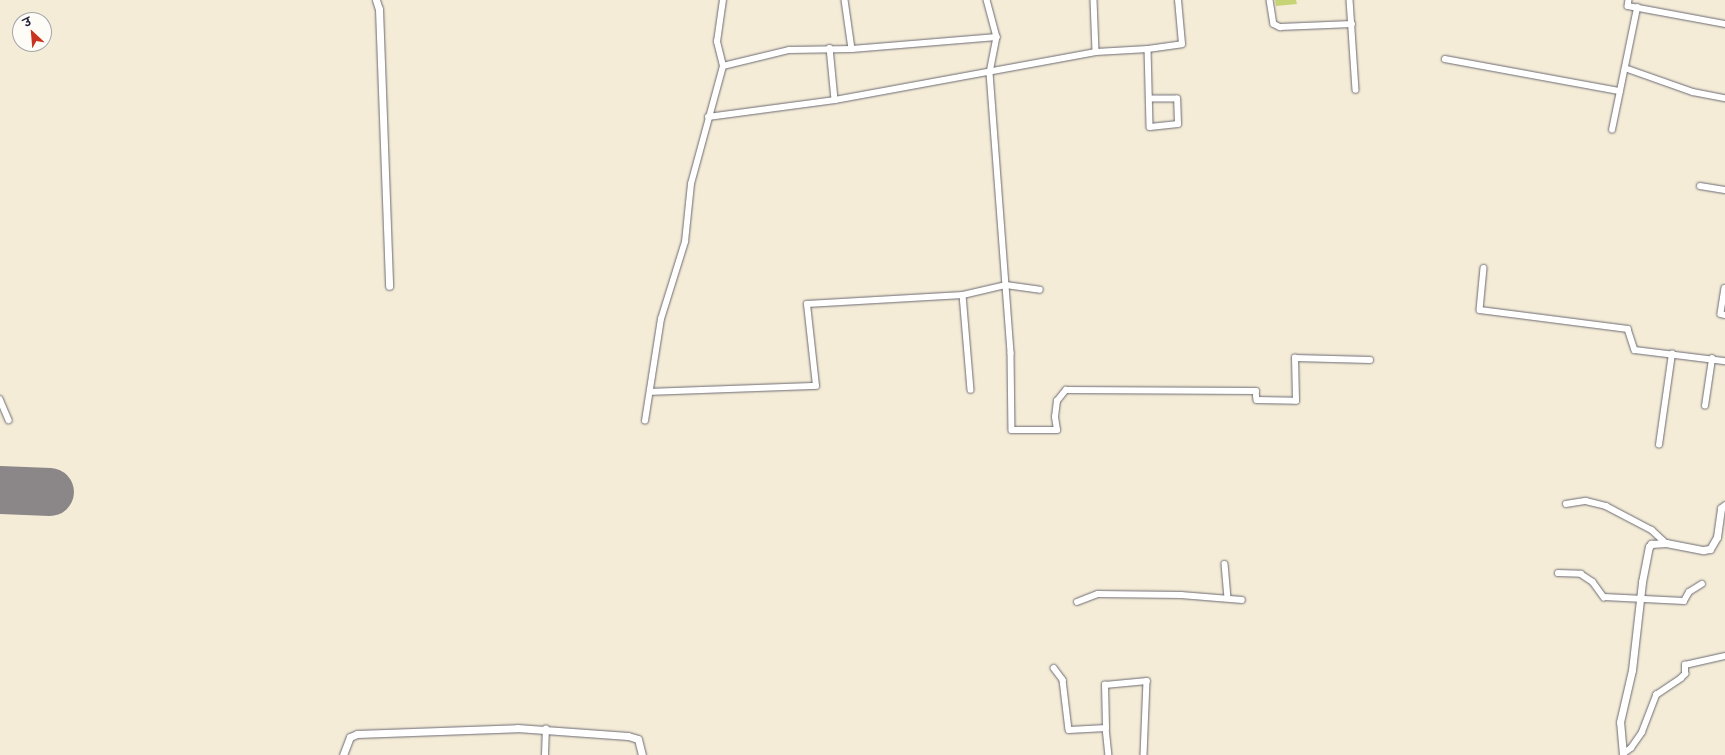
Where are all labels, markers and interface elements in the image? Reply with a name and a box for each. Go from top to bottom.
north arrow [12,12,52,52]
text: उ [20,12,34,31]

